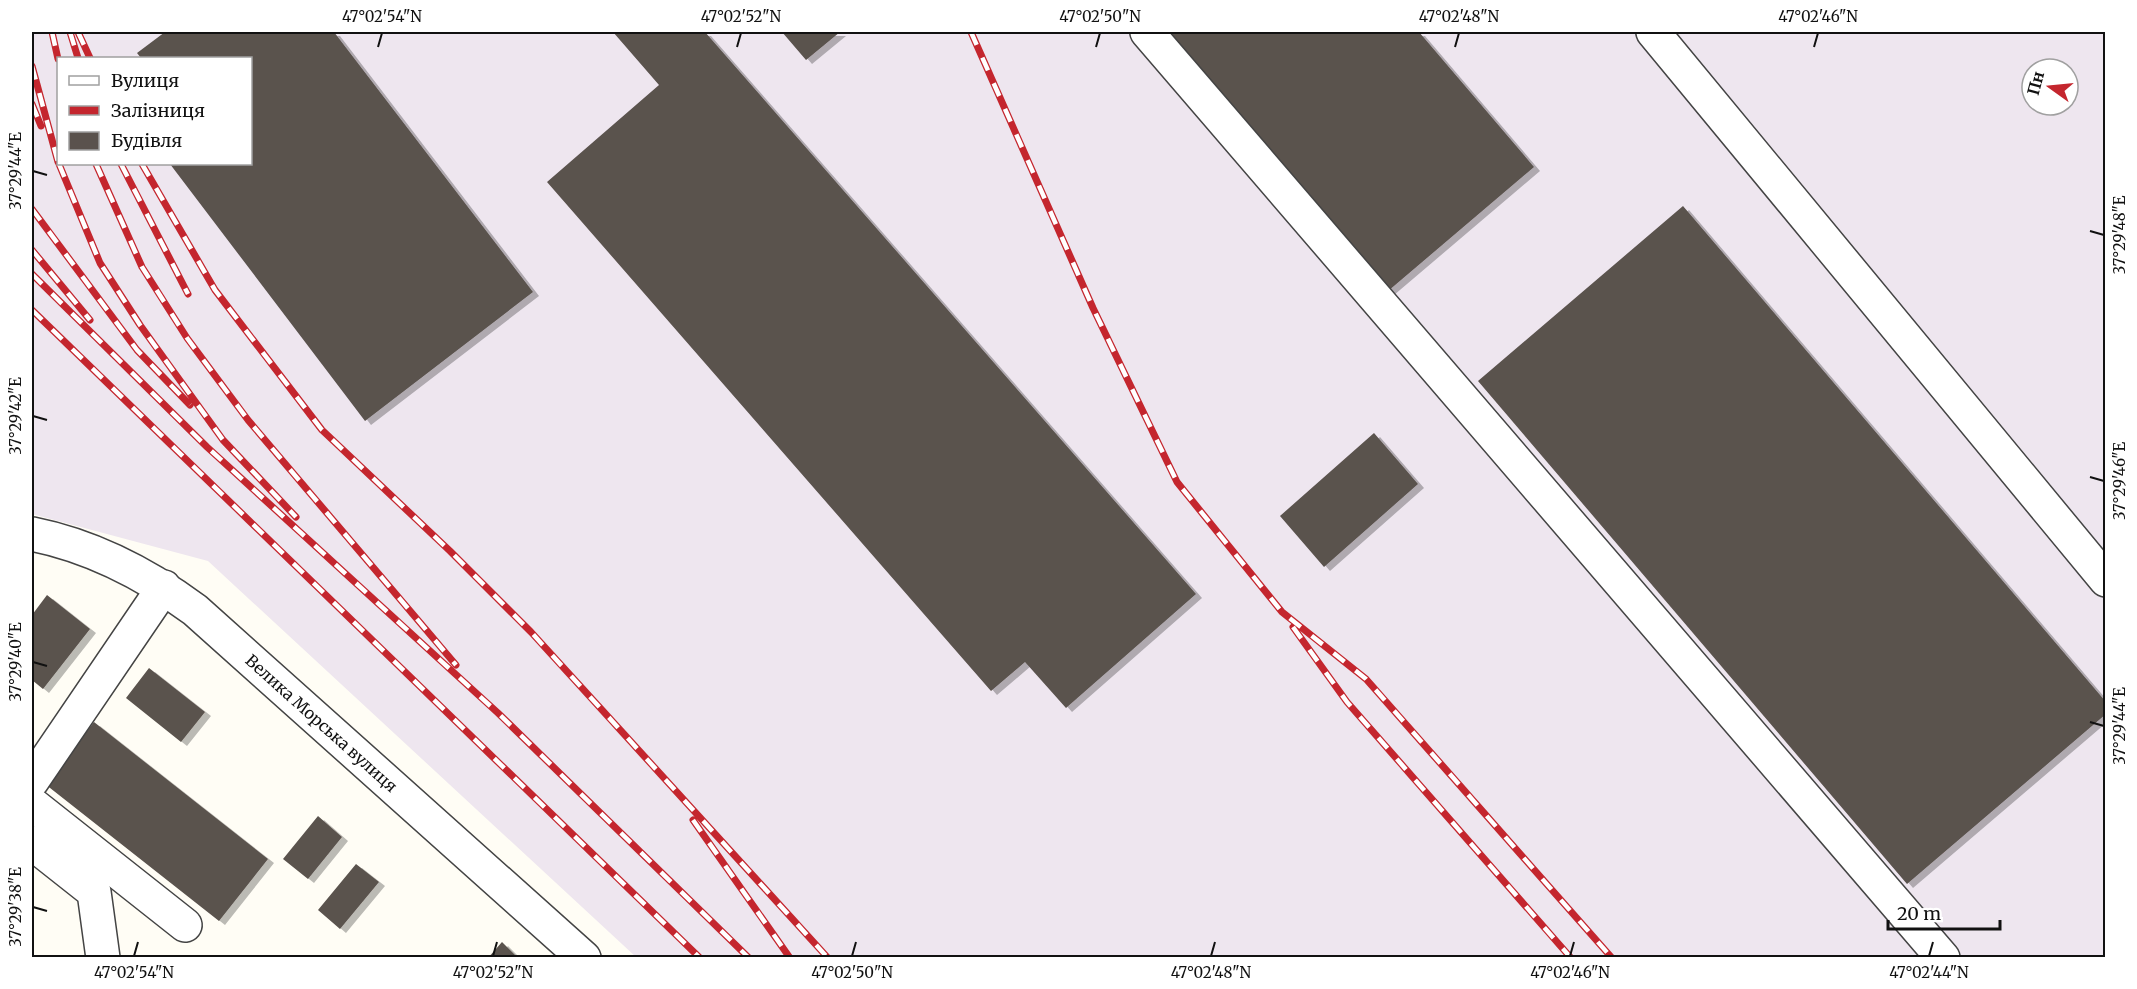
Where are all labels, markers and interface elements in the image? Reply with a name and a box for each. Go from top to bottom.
text: 47°02'54"N [342,7,422,26]
text: 47°02'52"N [701,7,782,26]
text: 47°02'50"N [1059,7,1141,26]
text: 47°02'48"N [1419,7,1500,26]
text: 47°02'46"N [1778,7,1858,26]
legend [57,57,252,165]
north arrow [2020,57,2080,117]
text: Вулиця [111,69,179,92]
text: Пн [2023,69,2048,97]
text: Залізниця [111,99,205,122]
text: Будівля [111,129,182,152]
text: 37°29'44"E [6,132,25,210]
text: 37°29'48"E [2110,195,2129,274]
text: 37°29'42"E [6,377,25,455]
text: 37°29'46"E [2110,442,2129,520]
text: 37°29'40"E [6,622,25,702]
street label: Велика Морська вулиця [242,650,401,796]
text: 37°29'44"E [2110,687,2129,765]
text: 37°29'38"E [6,867,25,947]
scale bar [1888,893,2000,931]
text: 20 m [1897,902,1941,925]
text: 47°02'54"N [94,963,174,982]
text: 47°02'52"N [453,963,534,982]
text: 47°02'50"N [811,963,893,982]
text: 47°02'48"N [1171,963,1252,982]
text: 47°02'46"N [1530,963,1610,982]
text: 47°02'44"N [1889,963,1969,982]

